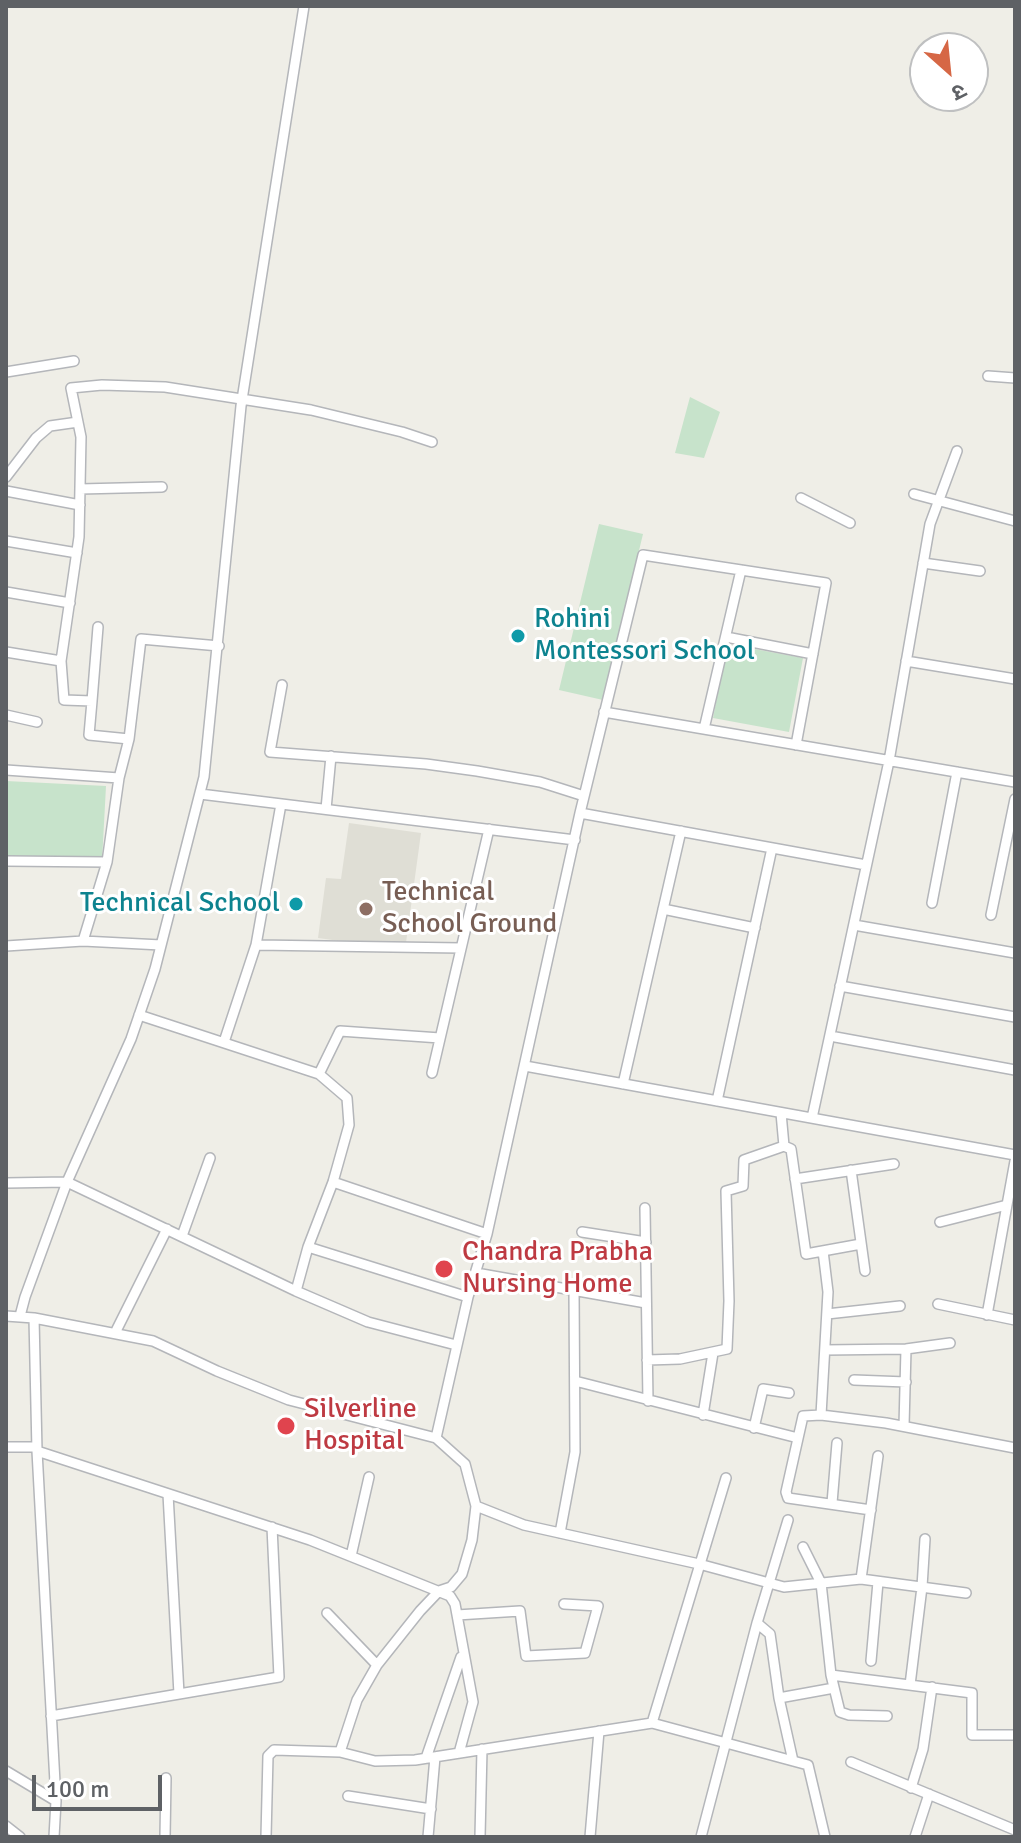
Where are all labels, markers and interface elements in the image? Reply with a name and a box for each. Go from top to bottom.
north arrow [909,32,989,112]
text: उ [947,77,971,107]
place label: Rohini Montessori School [534,603,755,669]
marker: Rohini Montessori School [509,627,527,645]
place label: Technical School Ground [382,876,557,942]
place label: Technical School [80,887,280,921]
marker: Technical School [287,895,305,913]
marker: Technical School Ground [357,900,375,918]
place label: Chandra Prabha Nursing Home [462,1236,653,1302]
marker: Chandra Prabha Nursing Home [433,1258,455,1280]
place label: Silverline Hospital [304,1393,417,1459]
marker: Silverline Hospital [275,1415,297,1437]
scale bar [36,1759,166,1809]
text: 100 m [46,1774,109,1804]

